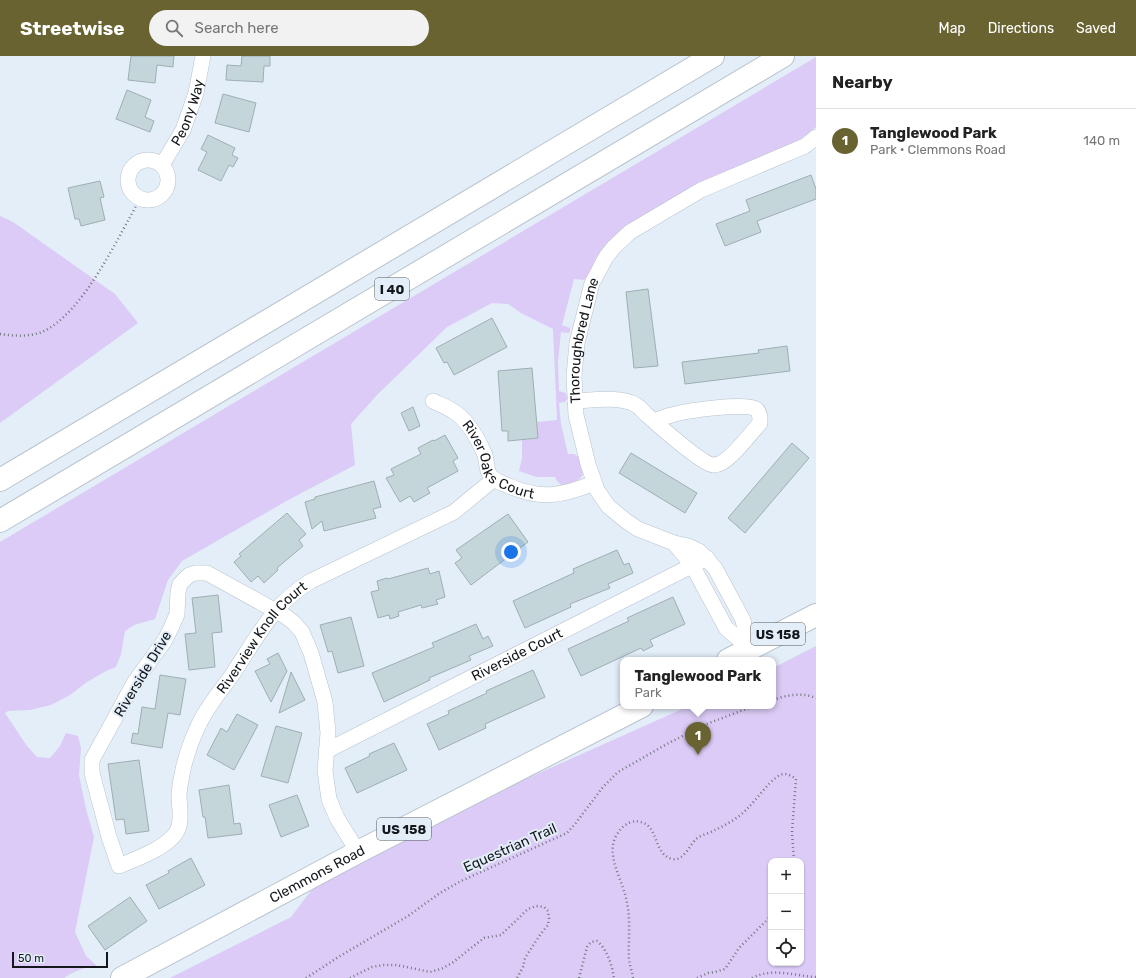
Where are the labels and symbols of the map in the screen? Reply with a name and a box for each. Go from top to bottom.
street label: Peony Way [167,78,207,149]
street label: Thoroughbred Lane [565,274,602,404]
road number: I 40 [375,278,409,300]
street label: River Oaks Court [459,417,536,502]
your location [501,542,521,562]
street label: Riverview Knoll Court [213,577,311,697]
road number: US 158 [751,623,805,645]
street label: Riverside Court [468,624,566,684]
street label: Riverside Drive [111,628,175,720]
pin: 1 [685,722,711,755]
road number: US 158 [377,818,431,840]
street label: Equestrian Trail [461,820,559,876]
street label: Clemmons Road [266,842,368,906]
scale bar [12,950,108,969]

